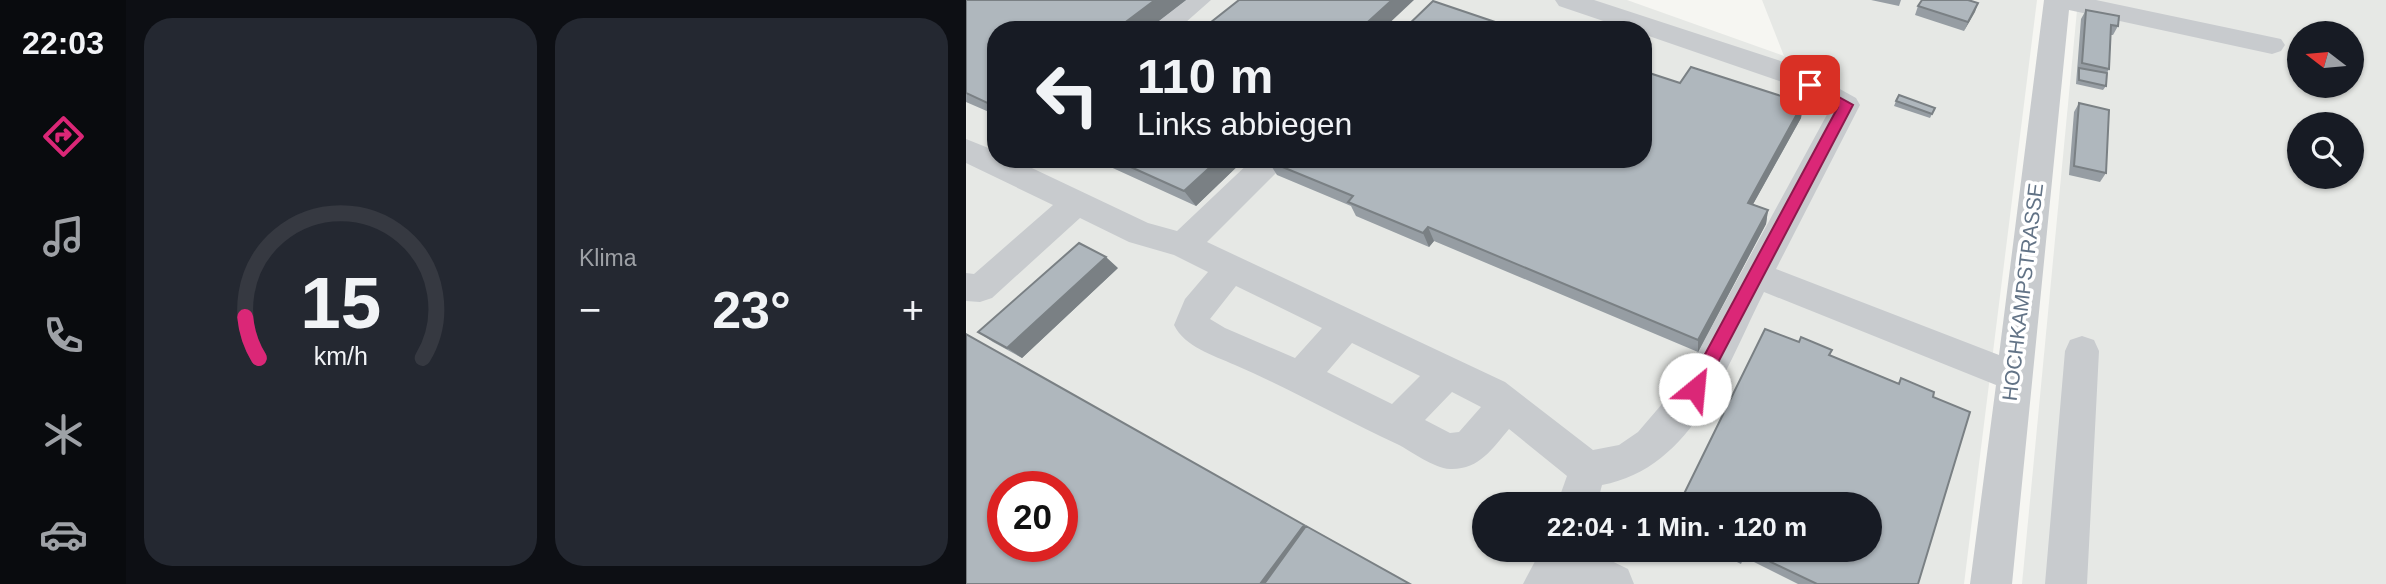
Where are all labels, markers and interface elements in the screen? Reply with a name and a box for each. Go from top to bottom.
north arrow [2287,21,2364,98]
map controls [2287,21,2364,189]
text: 22:03 [22,25,104,61]
icon: left [1022,49,1113,140]
text: 110 m [1137,49,1273,103]
pin [1780,55,1840,115]
icon: arrive [1791,66,1829,104]
text: Links abbiegen [1137,106,1352,142]
icon: directions [39,112,88,161]
button: search [2287,112,2364,189]
street label: HOCHKAMPSTRASSE [1998,182,2047,402]
icon: music [39,212,88,261]
text: Klima [579,245,637,271]
text: 15 [300,262,381,343]
text: 23° [712,281,791,339]
text: − [579,289,601,331]
text: + [902,289,924,331]
icon: phone [39,311,88,360]
text: km/h [313,342,368,370]
position arrow [1658,352,1732,426]
icon: climate [39,410,88,459]
speed limit sign: 20 [987,471,1078,562]
icon: car [39,510,88,559]
text: 22:04 · 1 Min. · 120 m [1547,512,1807,542]

